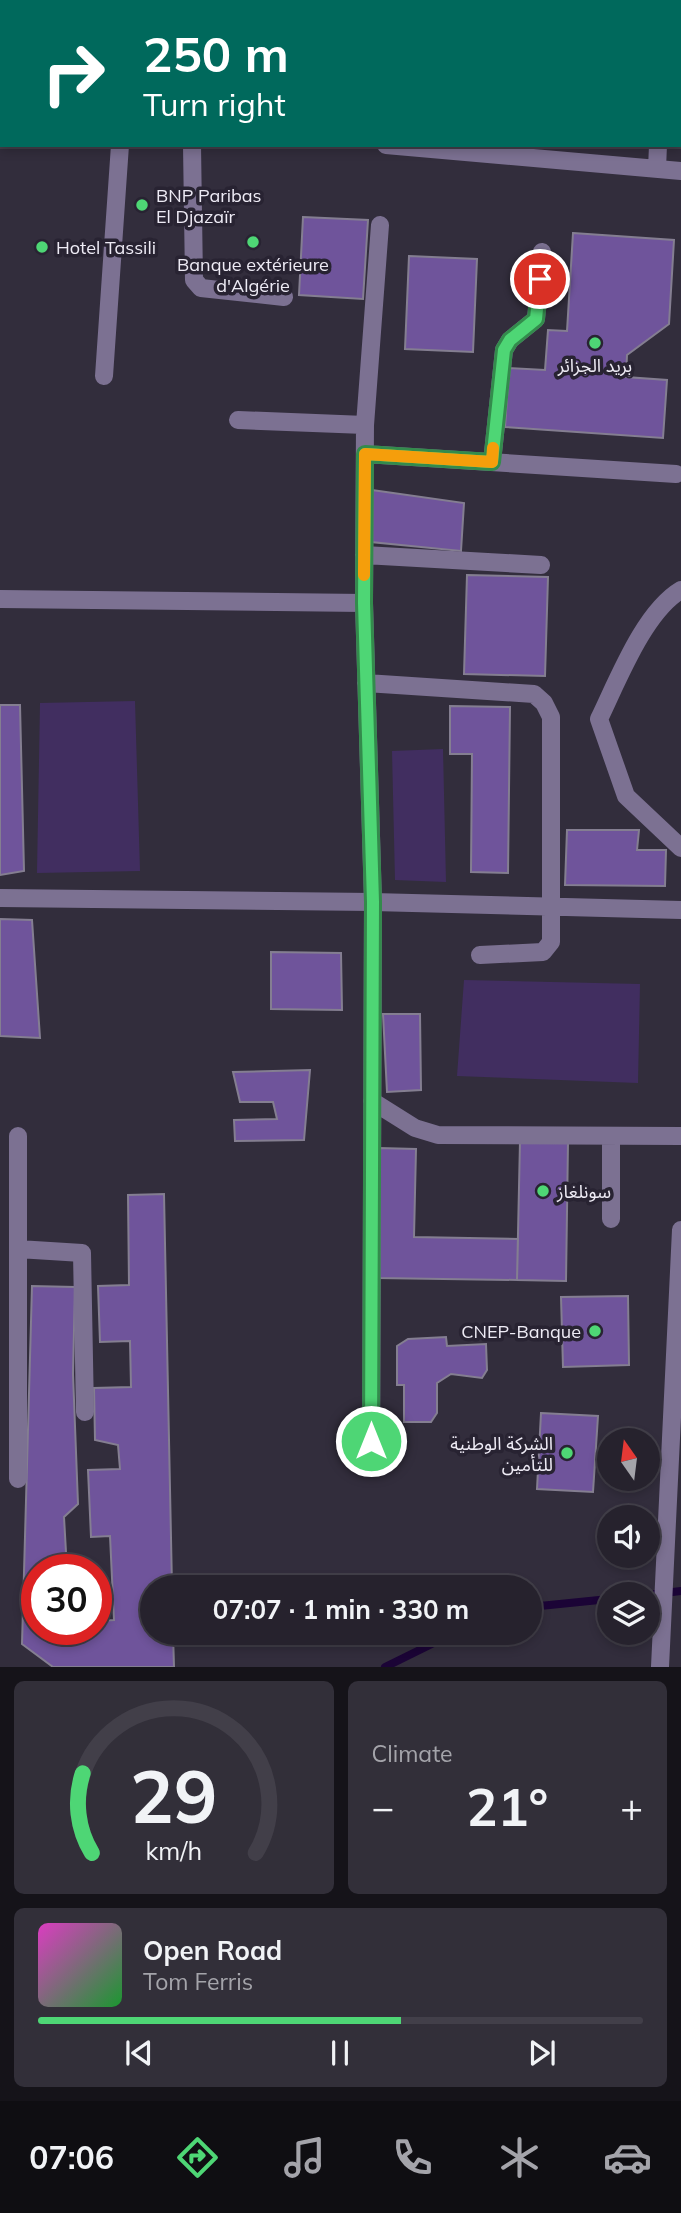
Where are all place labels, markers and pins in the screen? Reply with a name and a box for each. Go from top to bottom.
place label: BNP Paribas El Djazaïr [156,184,262,228]
marker: BNP Paribas El Djazaïr [134,197,150,213]
marker: Banque extérieure d'Algérie [245,234,261,250]
place label: Hotel Tassili [56,236,156,259]
marker: Hotel Tassili [34,239,50,255]
pin [510,249,570,309]
place label: Banque extérieure d'Algérie [177,253,329,297]
marker: بريد الجزائر [587,335,603,351]
place label: بريد الجزائر [557,354,632,377]
place label: سونلغاز [556,1180,611,1203]
marker: سونلغاز [535,1183,551,1199]
place label: CNEP-Banque [461,1320,581,1343]
marker: CNEP-Banque [587,1323,603,1339]
place label: الشركة الوطنية للتأمين [450,1432,553,1476]
marker: الشركة الوطنية للتأمين [559,1445,575,1461]

